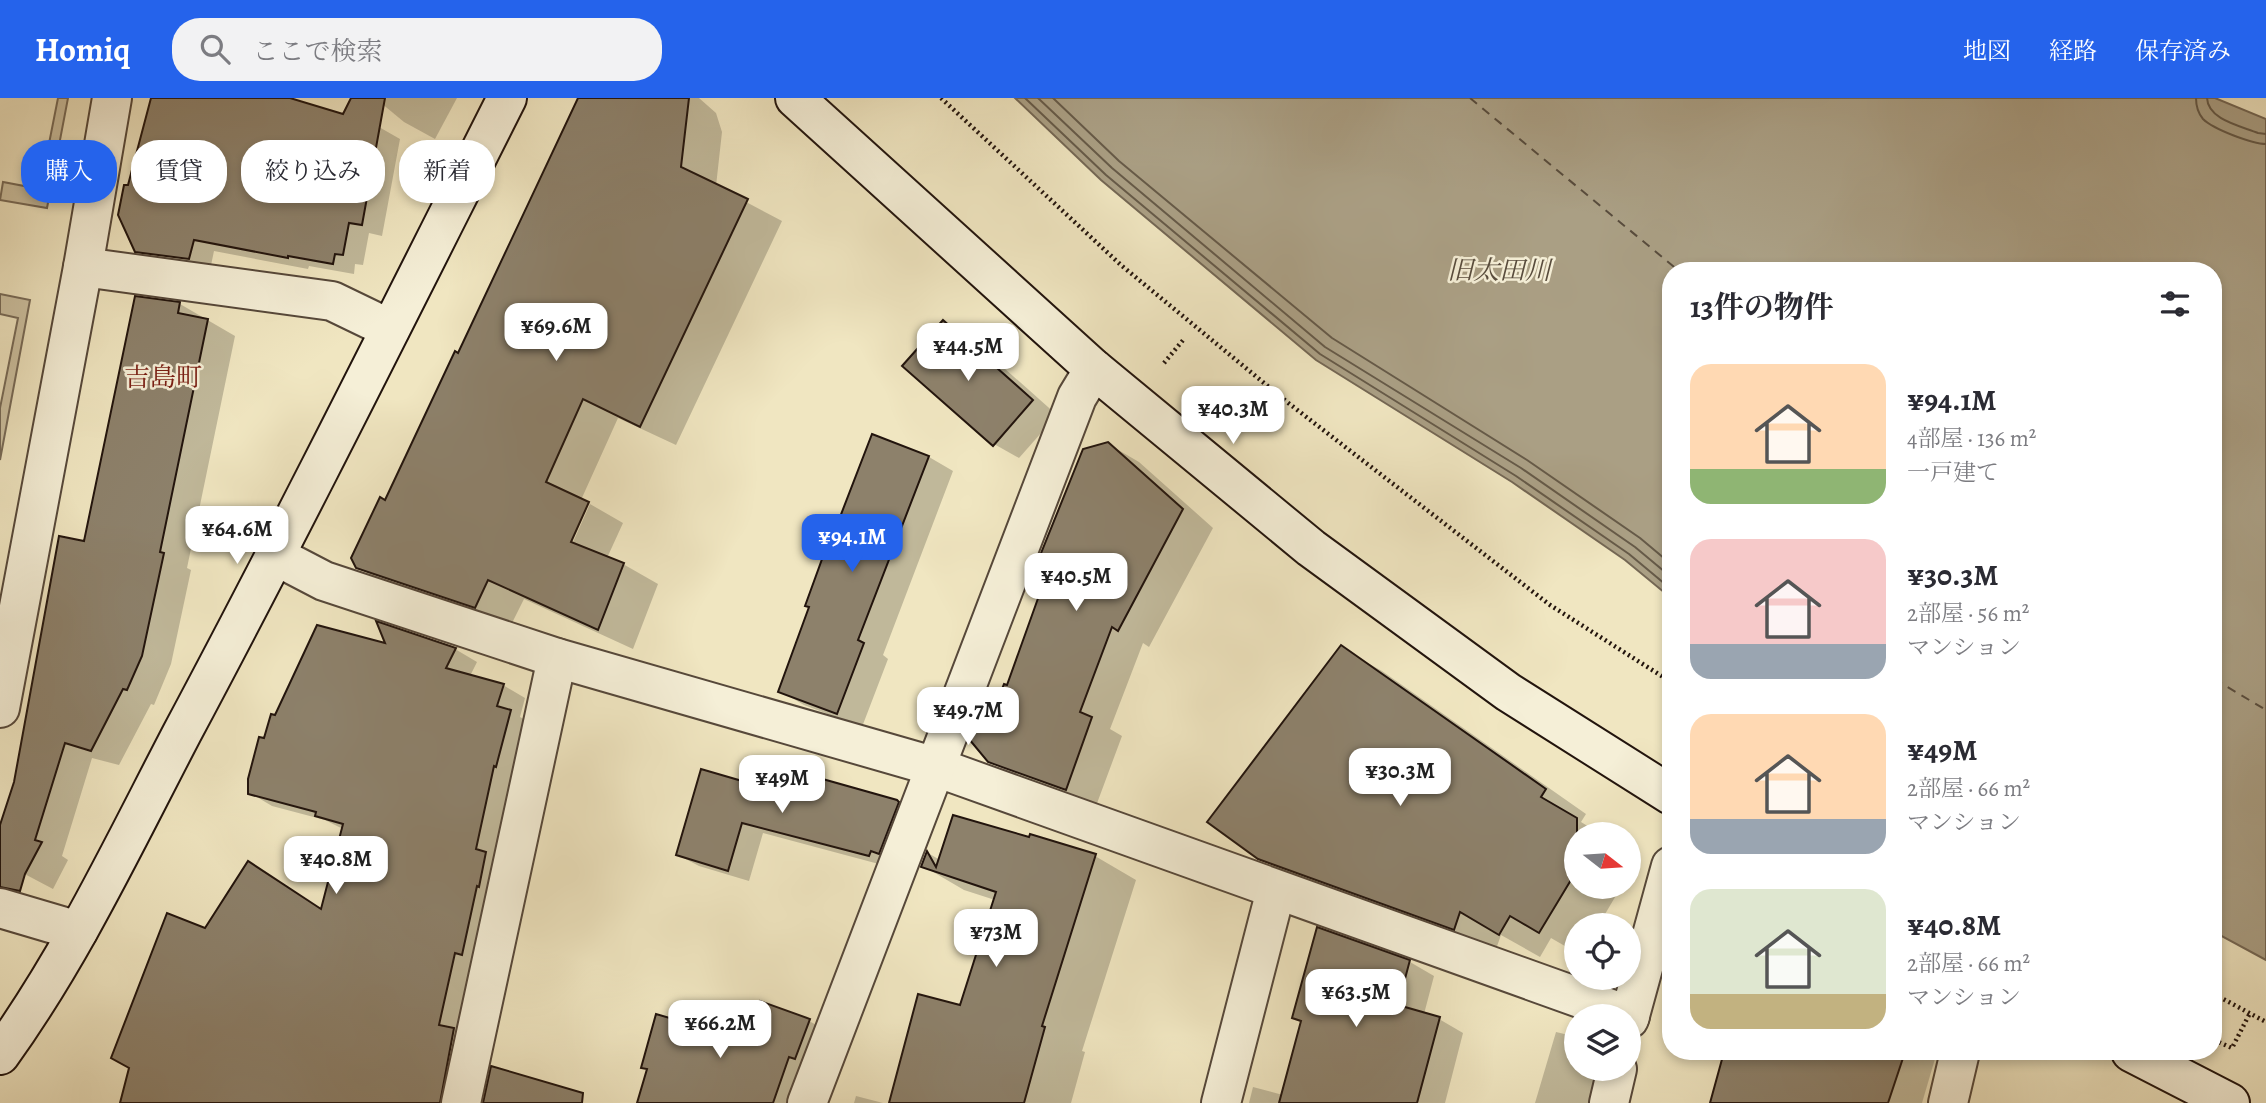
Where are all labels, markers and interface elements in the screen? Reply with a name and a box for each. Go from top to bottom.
search box [172,18,662,81]
text: Homiq [35,27,130,72]
icon: search [196,30,234,68]
text: ここで検索 [252,34,382,69]
text: 地図 [1963,35,2011,67]
text: 経路 [2049,35,2097,67]
text: 保存済み [2135,35,2231,67]
chip: 購入 [21,140,117,203]
chip: 賃貸 [131,140,227,203]
chip: 絞り込み [241,140,385,203]
chip: 新着 [399,140,495,203]
water label: 旧太田川 [1447,253,1554,288]
icon: filters [2156,285,2194,323]
text: 13件の物件 [1690,287,1834,327]
pin: ¥69.6M [499,303,613,363]
text: ¥69.6M [520,310,592,341]
pin: ¥44.5M [911,324,1025,383]
text: ¥44.5M [933,330,1003,361]
district label: 吉島町 [124,360,202,395]
text: ¥94.1M [1907,380,1996,420]
pin: ¥40.3M [1176,386,1290,446]
icon: home [1746,392,1830,476]
text: ¥40.3M [1197,393,1269,424]
text: 4部屋 · 136 m² [1907,423,2036,454]
text: 一戸建て [1907,457,1999,488]
pin: ¥64.6M [180,506,294,566]
text: ¥64.6M [201,513,273,544]
pin: ¥94.1M [795,514,909,574]
text: ¥94.1M [818,521,886,552]
pin: ¥40.5M [1019,554,1133,613]
text: ¥30.3M [1907,555,1999,595]
text: ¥40.5M [1040,560,1112,591]
icon: home [1746,567,1830,651]
text: 2部屋 · 56 m² [1907,598,2029,629]
text: マンション [1907,632,2021,663]
pin: ¥49.7M [911,688,1025,747]
text: ¥49.7M [933,694,1003,725]
text: ¥49M [1907,730,1977,770]
icon: home [1746,742,1830,826]
pin: ¥30.3M [1343,748,1457,808]
text: ¥30.3M [1365,755,1435,786]
pin: ¥49M [741,756,823,815]
text: ¥49M [755,762,809,793]
text: 2部屋 · 66 m² [1907,773,2030,804]
text: マンション [1907,807,2021,838]
north arrow [1564,822,1642,900]
map controls [1564,822,1641,1081]
pin: ¥40.8M [279,836,393,896]
text: ¥40.8M [300,843,372,874]
text: ¥40.8M [1907,905,2001,945]
pin: ¥73M [955,910,1037,969]
button: locate [1564,913,1641,990]
text: ¥73M [970,916,1022,947]
icon: home [1746,917,1830,1001]
text: 2部屋 · 66 m² [1907,948,2030,979]
pin: ¥63.5M [1299,970,1413,1029]
text: ¥63.5M [1321,976,1391,1007]
text: マンション [1907,982,2021,1013]
pin: ¥66.2M [663,1000,777,1060]
button: layers [1564,1004,1641,1081]
text: ¥66.2M [684,1007,756,1038]

